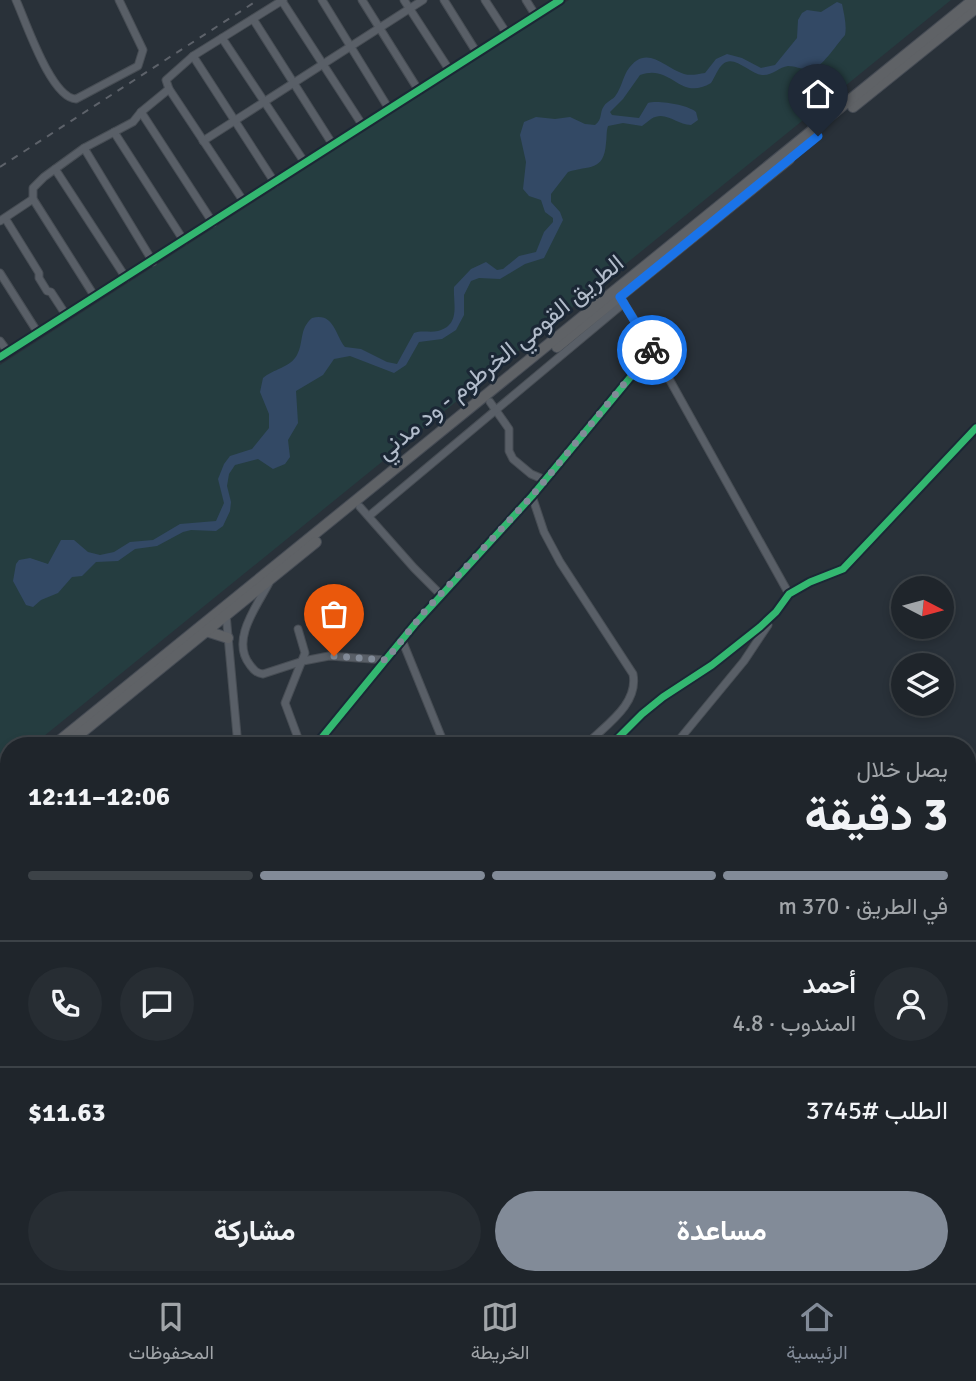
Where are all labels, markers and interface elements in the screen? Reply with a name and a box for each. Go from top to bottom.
pin [788,64,848,136]
icon: home [799,75,837,113]
street label: الطريق القومي الخرطوم - ود مدني [370,248,632,469]
courier [617,315,687,385]
icon: bike [633,331,671,369]
north arrow [891,576,954,639]
map controls [891,576,954,716]
pin [304,584,364,656]
icon: bag [315,595,353,633]
button: layers [891,653,954,716]
text: يصل خلال [857,755,948,784]
text: 12:06–12:11 [28,781,170,813]
text: 3 دقيقة [805,787,948,843]
text: في الطريق · 370 m [778,892,948,921]
button: phone [28,967,102,1041]
button: chat [120,967,194,1041]
button: person [874,967,948,1041]
text: أحمد [803,969,856,1001]
text: المندوب · 4.8 [733,1009,856,1038]
text: الطلب #3745 [806,1095,948,1127]
text: $11.63 [28,1097,106,1129]
button: مشاركة [28,1191,481,1271]
button: مساعدة [495,1191,948,1271]
tab: المحفوظات [128,1298,214,1369]
tab: الخريطة [471,1298,529,1369]
tab: الرئيسية [786,1298,848,1369]

